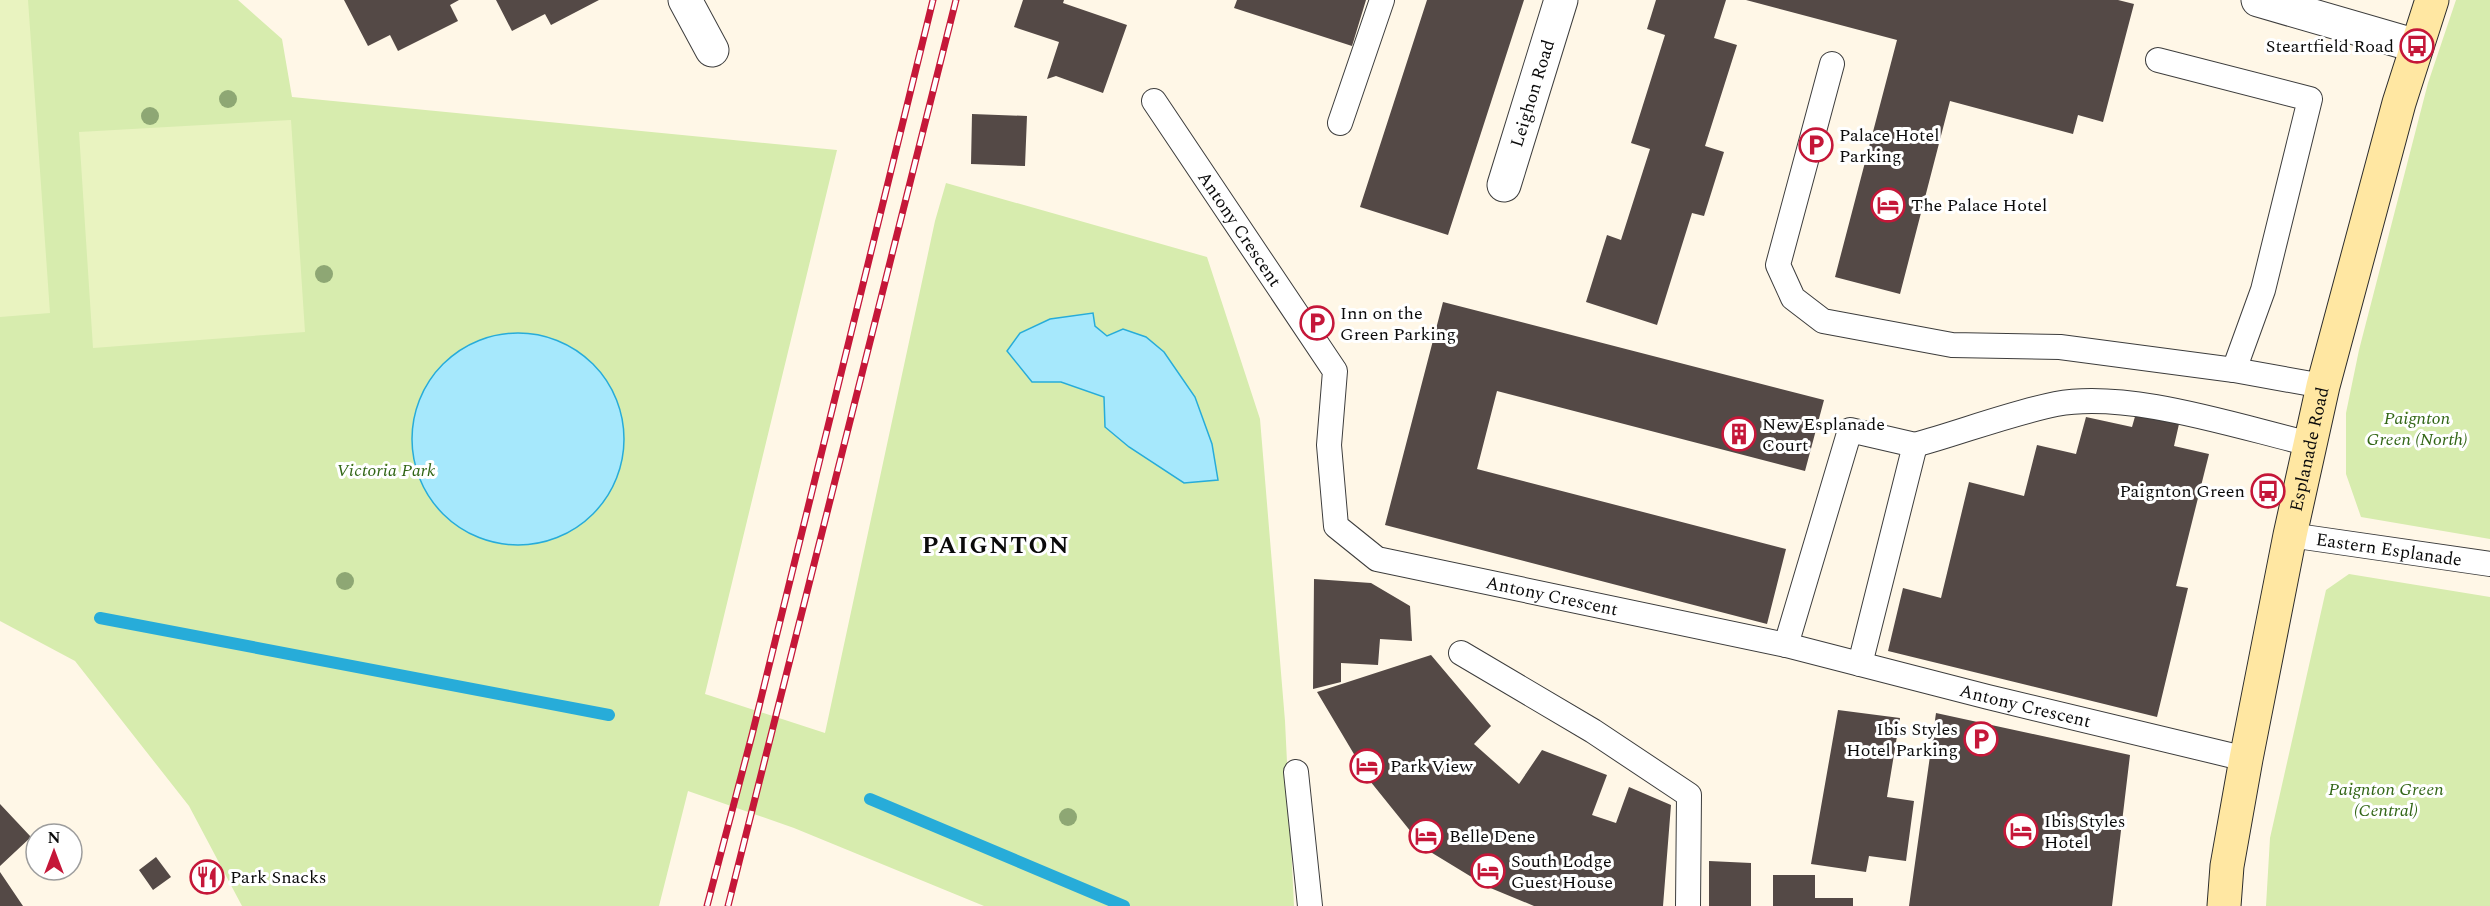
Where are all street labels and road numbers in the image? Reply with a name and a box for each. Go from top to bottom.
street label: Leighon Road [1503,36,1562,151]
street label: Antony Crescent [1191,166,1288,293]
street label: Esplanade Road [2283,384,2336,514]
street label: Eastern Esplanade [2314,526,2464,574]
street label: Antony Crescent [1483,569,1620,623]
street label: Antony Crescent [1956,677,2094,735]

